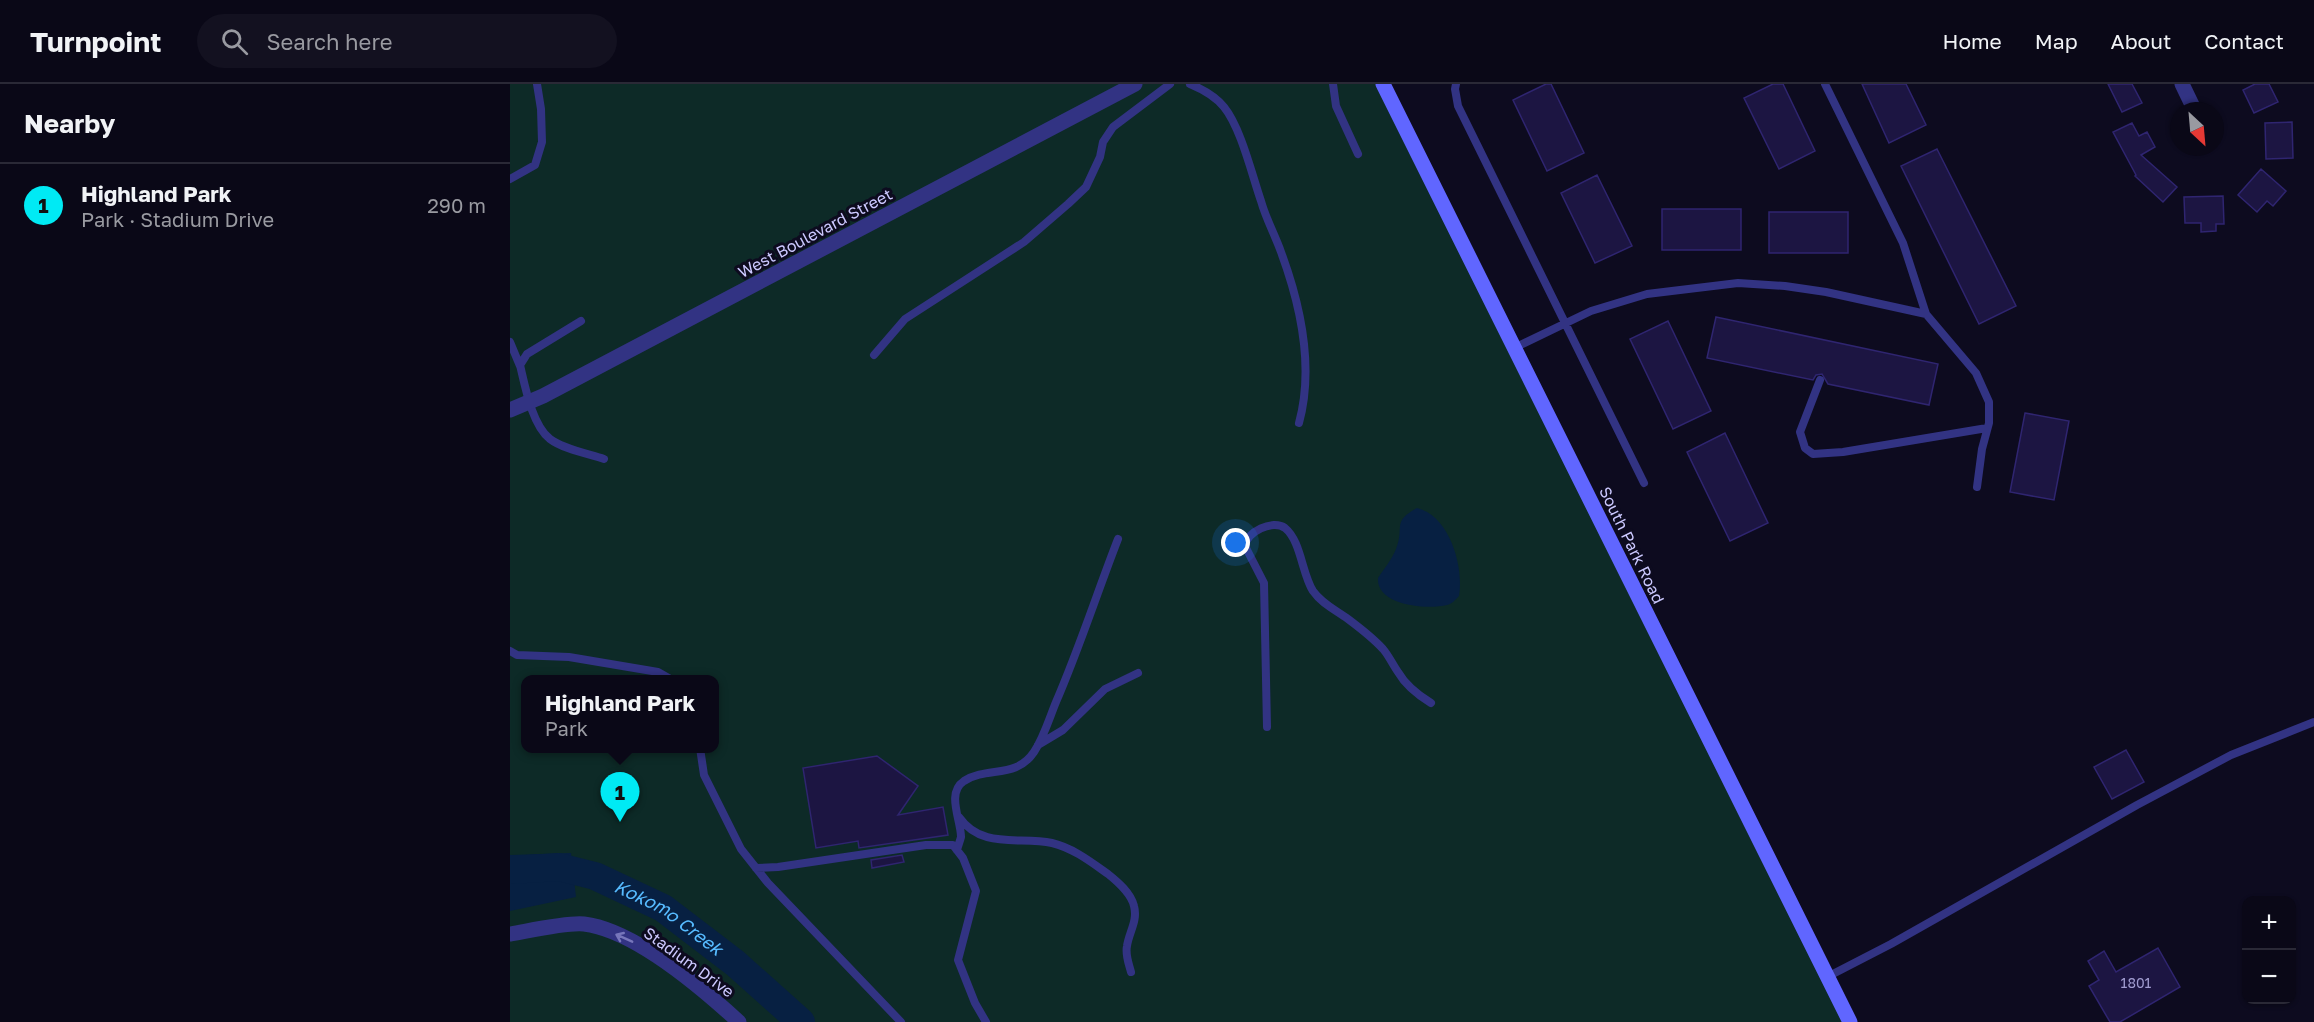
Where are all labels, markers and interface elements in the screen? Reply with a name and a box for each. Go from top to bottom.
search box [197,14,617,68]
text: Turnpoint [30,25,161,58]
icon: search [218,25,251,58]
text: Search here [266,28,393,55]
text: Home [1942,28,2002,54]
text: Map [2035,28,2078,54]
text: About [2111,28,2171,54]
text: Contact [2204,28,2284,54]
north arrow [2170,102,2224,156]
text: Nearby [24,108,115,139]
text: Highland Park [81,180,232,207]
street label: West Boulevard Street [735,184,895,282]
text: 1 [38,193,49,217]
text: 290 m [427,193,486,217]
text: Park · Stadium Drive [81,207,274,231]
street label: South Park Road [1595,483,1669,607]
your location [1221,528,1250,557]
popup [521,675,719,753]
text: Highland Park [545,689,695,716]
text: Park [545,716,588,740]
pin: 1 [600,772,640,822]
water label: Kokomo Creek [611,875,729,961]
map controls [2242,896,2296,1004]
button: + [2242,896,2296,950]
street label: Stadium Drive [640,922,738,1002]
one-way arrow [616,932,634,944]
button: − [2242,950,2296,1004]
house number: 1801 [2121,974,2152,991]

